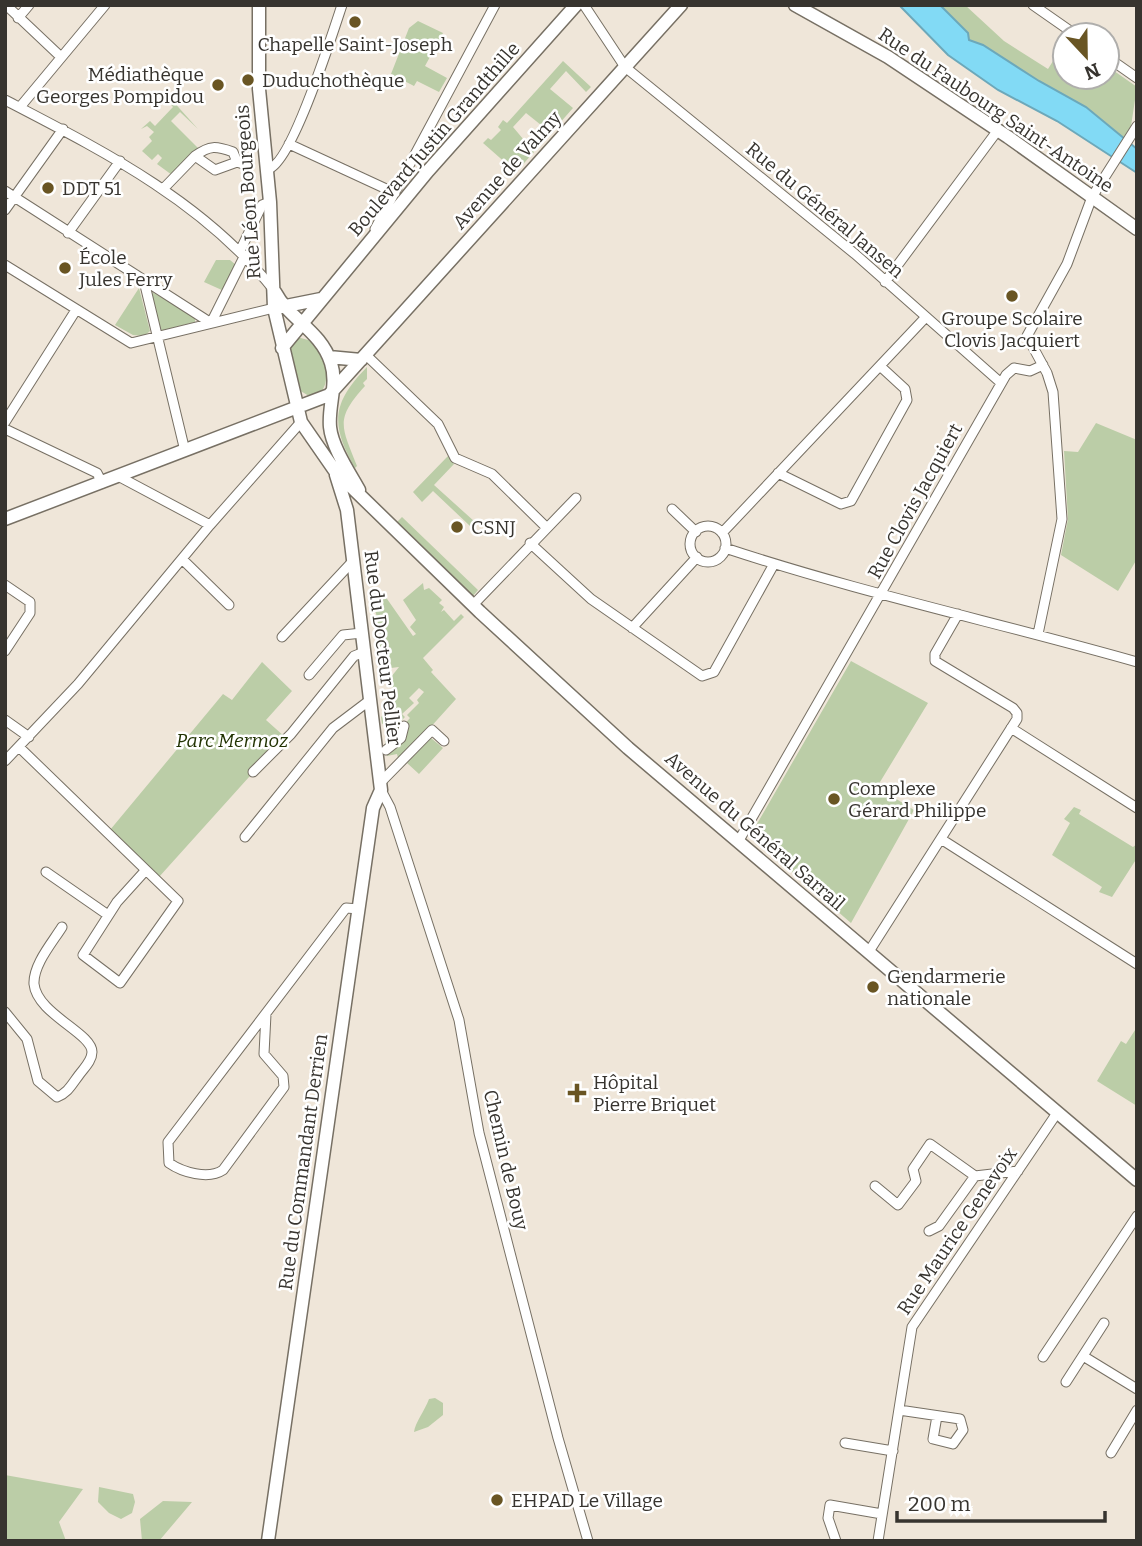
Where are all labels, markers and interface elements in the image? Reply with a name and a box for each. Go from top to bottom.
marker: Chapelle Saint-Joseph [347,14,363,30]
north arrow [1051,21,1121,91]
street label: Rue du Faubourg Saint-Antoine [874,23,1118,197]
place label: Chapelle Saint-Joseph [258,33,453,56]
street label: Boulevard Justin Grandthille [343,37,525,241]
text: N [1081,58,1103,85]
place label: Médiathèque Georges Pompidou [36,63,204,108]
place label: Duduchothèque [262,69,405,92]
marker: Duduchothèque [240,72,256,88]
marker: Médiathèque Georges Pompidou [210,77,226,93]
street label: Rue Léon Bourgeois [230,104,266,280]
street label: Avenue de Valmy [448,105,567,234]
street label: Rue du Général Jansen [741,137,909,283]
place label: DDT 51 [62,177,122,200]
marker: DDT 51 [40,180,56,196]
place label: École Jules Ferry [78,246,174,291]
marker: École Jules Ferry [57,260,73,276]
marker: Groupe Scolaire Clovis Jacquiert [1004,288,1020,304]
place label: Groupe Scolaire Clovis Jacquiert [941,307,1083,352]
street label: Rue Clovis Jacquiert [863,419,967,583]
place label: CSNJ [471,516,516,539]
marker: CSNJ [449,519,465,535]
street label: Rue du Docteur Pellier [360,549,406,748]
park label: Parc Mermoz [176,729,288,752]
street label: Avenue du Général Sarrail [660,747,850,915]
place label: Complexe Gérard Philippe [848,777,986,822]
marker: Complexe Gérard Philippe [826,791,842,807]
place label: Gendarmerie nationale [887,965,1006,1010]
marker: Gendarmerie nationale [865,979,881,995]
street label: Rue du Commandant Derrien [274,1032,332,1292]
place label: Hôpital Pierre Briquet [593,1071,716,1116]
marker: Hôpital Pierre Briquet [567,1083,587,1103]
street label: Chemin de Bouy [479,1088,534,1233]
street label: Rue Maurice Genevoix [892,1142,1022,1319]
scale bar [897,1480,1105,1524]
place label: EHPAD Le Village [511,1489,663,1512]
text: 200 m [908,1491,971,1517]
marker: EHPAD Le Village [489,1492,505,1508]

